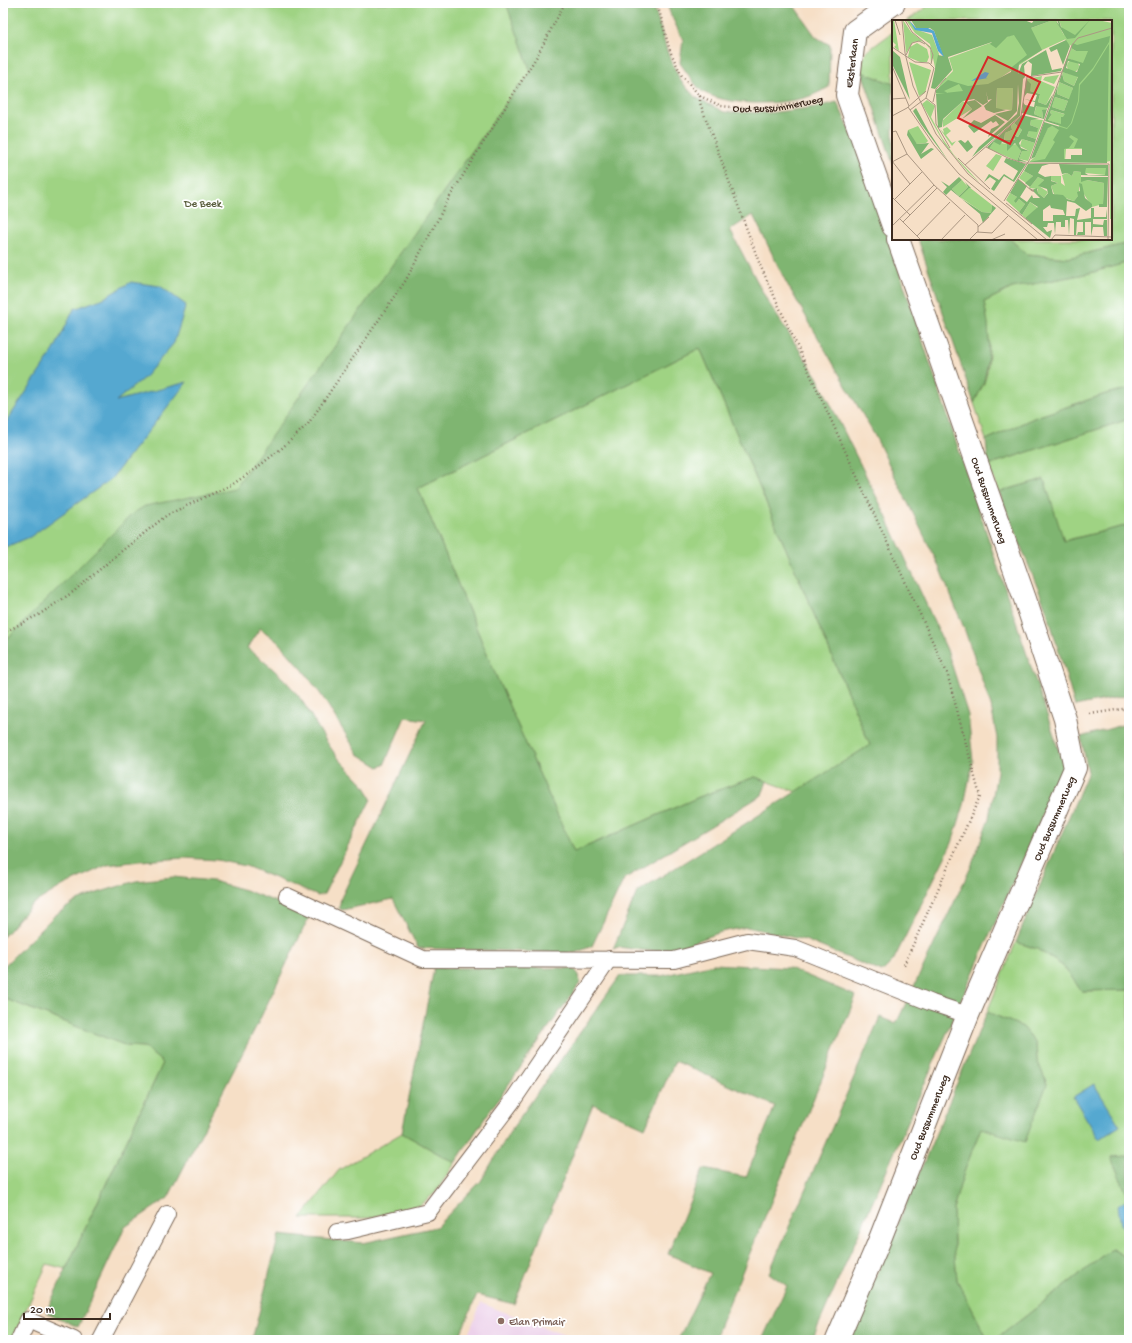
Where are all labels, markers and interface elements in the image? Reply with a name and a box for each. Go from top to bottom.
inset map [892,20,1112,240]
street label: Eksterlaan [844,37,862,89]
street label: Oud Bussummerweg [732,94,824,116]
park label: De Beek [183,199,223,211]
street label: Oud Bussummerweg [968,456,1009,545]
street label: Oud Bussummerweg [1032,775,1079,863]
street label: Oud Bussummerweg [908,1073,952,1162]
scale bar [24,1295,110,1321]
text: 20 m [30,1304,55,1318]
marker: Elan Primair [496,1316,506,1326]
place label: Elan Primair [509,1317,566,1329]

